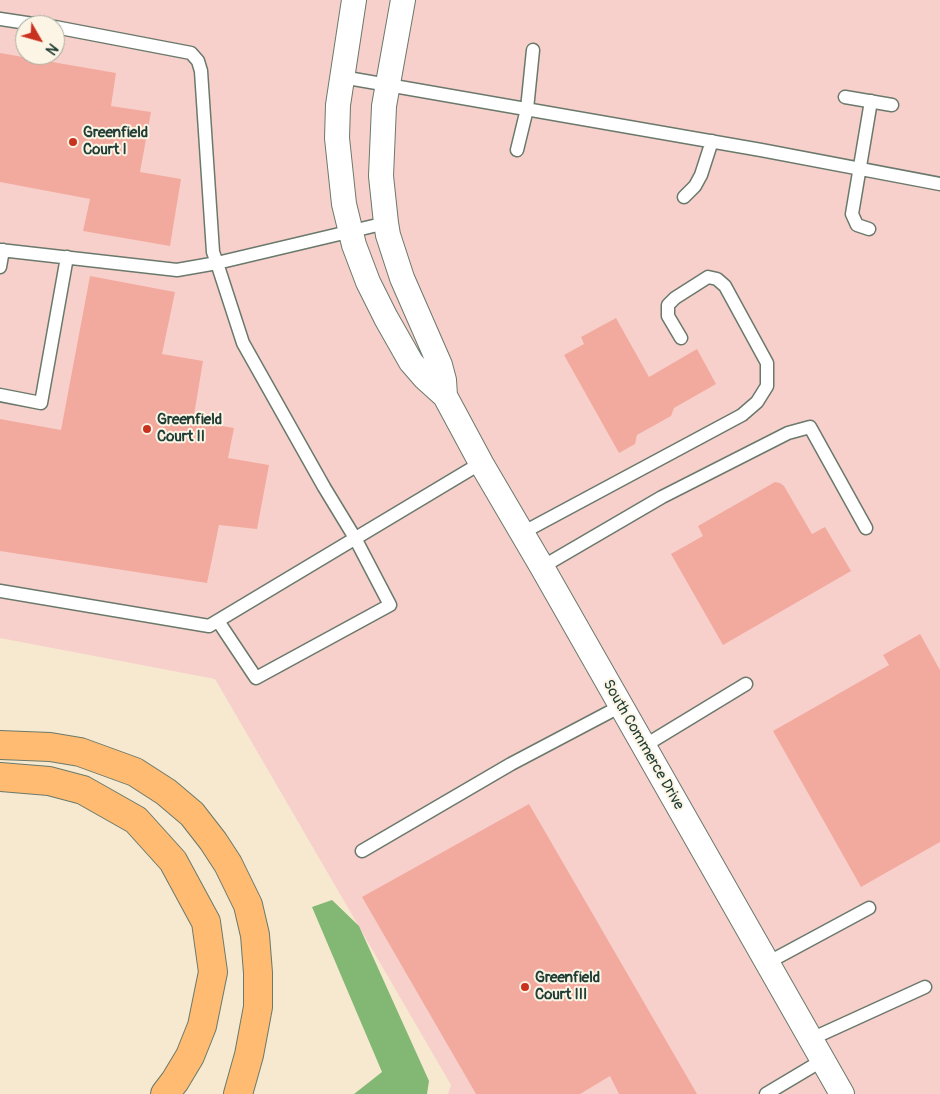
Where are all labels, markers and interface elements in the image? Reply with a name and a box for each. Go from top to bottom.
north arrow [15,15,65,65]
text: N [42,40,61,58]
place label: Greenfield Court I [83,124,148,159]
marker: Greenfield Court I [67,136,79,148]
place label: Greenfield Court II [157,411,222,446]
marker: Greenfield Court II [141,423,153,435]
street label: South Commerce Drive [598,677,688,813]
place label: Greenfield Court III [535,969,600,1004]
marker: Greenfield Court III [519,981,531,993]

